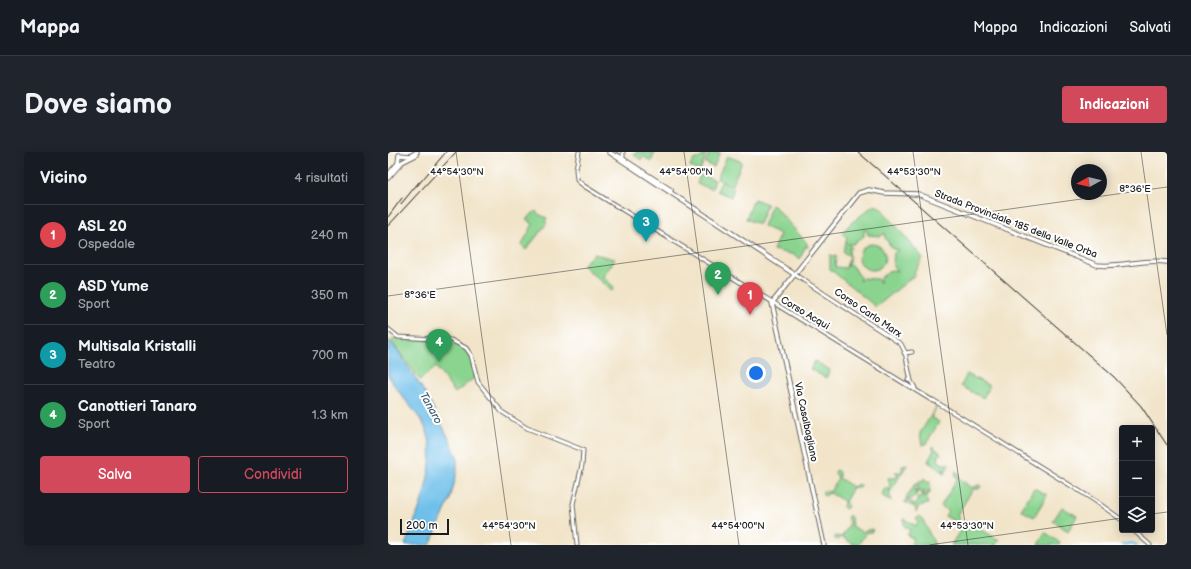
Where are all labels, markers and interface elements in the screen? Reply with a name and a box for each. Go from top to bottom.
text: Mappa [20,16,80,39]
text: Mappa [973,19,1017,36]
text: Indicazioni [1039,19,1107,36]
text: Salvati [1129,19,1171,36]
button: Indicazioni [1062,86,1167,123]
text: Dove siamo [24,88,172,121]
north arrow [1071,164,1107,200]
text: 44°54'30"N [430,166,484,178]
text: 44°54'00"N [659,166,713,178]
text: 44°53'30"N [887,166,941,178]
text: Vicino [40,168,87,188]
text: 4 risultati [294,170,348,186]
text: 8°36'E [1119,183,1151,195]
street label: Strada Provinciale 185 della Valle Orba [933,187,1099,261]
pin: 3 [633,209,659,242]
text: ASL 20 [78,217,127,236]
text: 1 [50,227,56,243]
text: 240 m [311,227,348,243]
text: Ospedale [78,236,135,252]
pin: 2 [705,262,731,295]
text: ASD Yume [78,277,149,296]
pin: 1 [737,282,763,315]
street label: Corso Carlo Marx [832,286,904,340]
text: 2 [49,287,57,303]
text: 350 m [311,287,348,303]
text: 8°36'E [404,289,436,301]
street label: Corso Acqui [778,294,832,332]
text: Sport [78,296,110,312]
pin: 4 [426,329,452,362]
text: Multisala Kristalli [78,337,196,356]
text: 3 [49,347,57,363]
text: 700 m [312,347,348,363]
text: Teatro [78,356,115,372]
your location [746,363,766,383]
street label: Via Casalbagliano [792,381,820,463]
water label: Tanaro [417,390,445,426]
text: Canottieri Tanaro [78,397,197,416]
text: 4 [49,407,57,423]
text: 1.3 km [312,407,348,423]
text: Sport [78,416,110,432]
map controls [1119,425,1155,533]
button: + [1119,425,1155,461]
button: Salva [40,456,190,493]
button: Condividi [198,456,348,493]
button: − [1119,461,1155,497]
button: layers [1119,497,1155,533]
scale bar [400,517,449,536]
text: 200 m [406,519,438,532]
text: 44°54'30"N [482,520,536,532]
text: 44°54'00"N [711,520,765,532]
text: 44°53'30"N [940,520,994,532]

